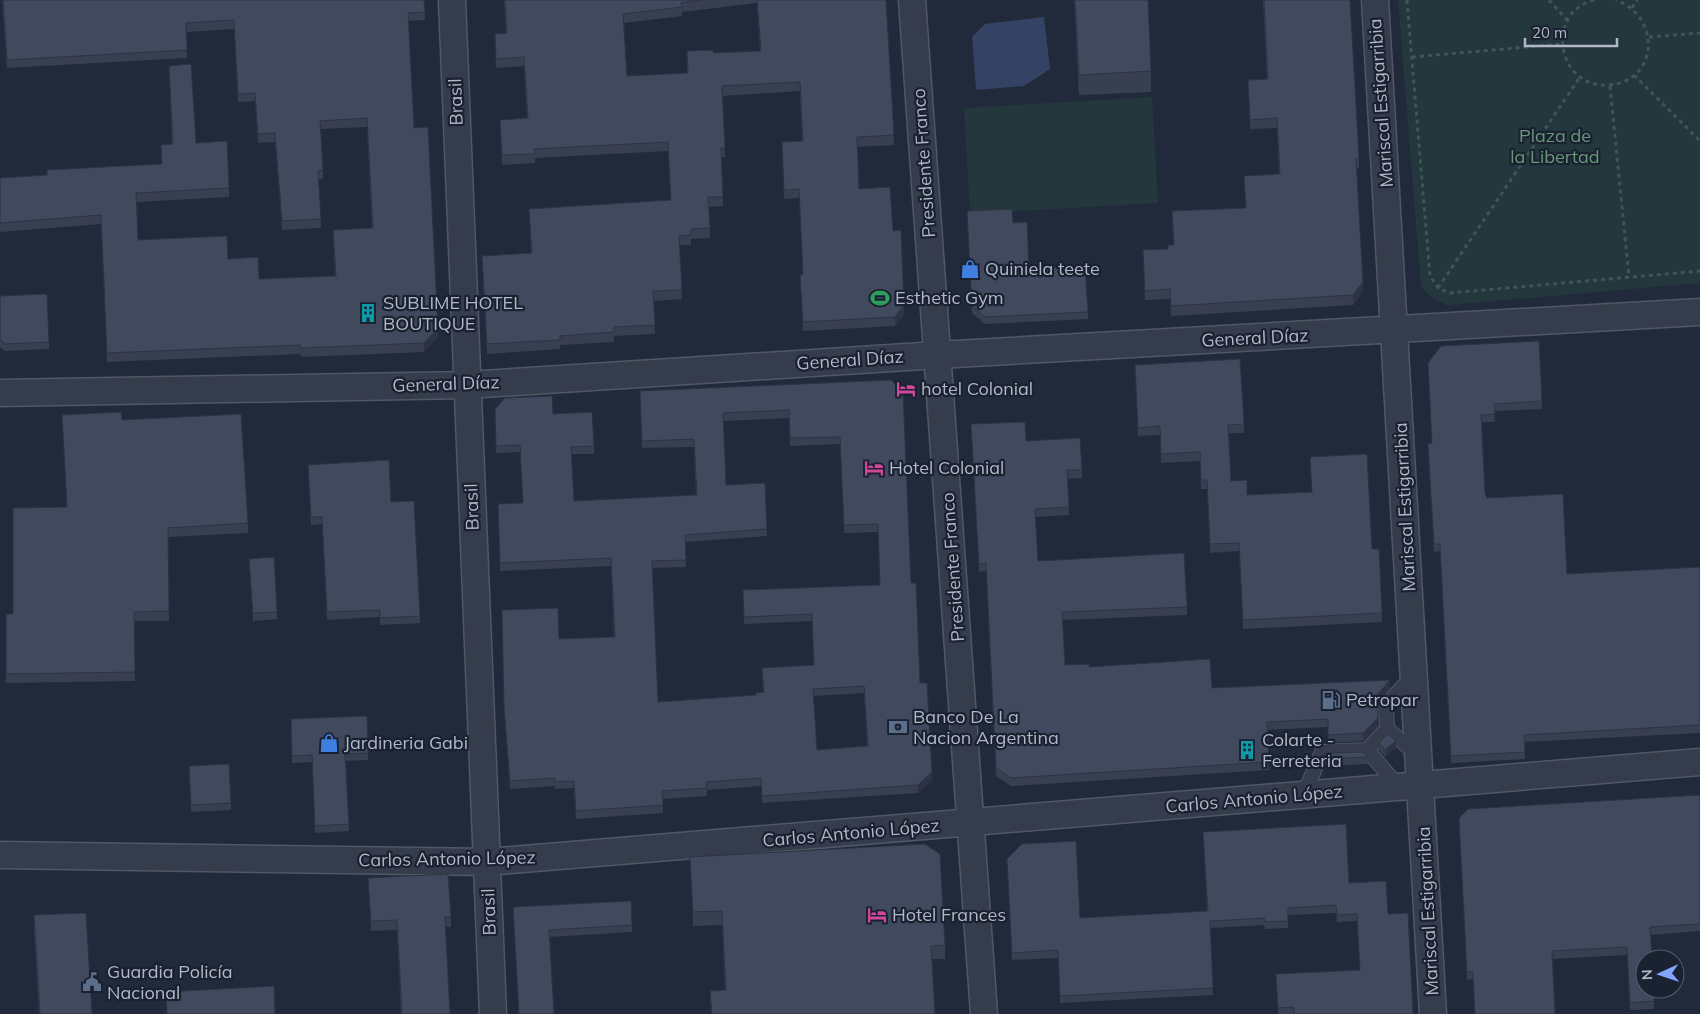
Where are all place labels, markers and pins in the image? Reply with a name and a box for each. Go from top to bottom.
place label: Quiniela teete [985,257,1100,280]
shop icon: Quiniela teete [959,258,981,280]
place label: Esthetic Gym [895,286,1004,309]
sports icon: Esthetic Gym [869,287,891,309]
place label: SUBLIME HOTEL BOUTIQUE [383,291,523,335]
building icon: SUBLIME HOTEL BOUTIQUE [357,302,379,324]
place label: hotel Colonial [921,377,1033,400]
hotel icon: hotel Colonial [895,378,917,400]
place label: Hotel Colonial [889,456,1004,479]
hotel icon: Hotel Colonial [863,457,885,479]
place label: Petropar [1346,688,1419,711]
fuel station icon: Petropar [1320,689,1342,711]
place label: Banco De La Nacion Argentina [913,705,1059,749]
bank icon: Banco De La Nacion Argentina [887,716,909,738]
place label: Colarte - Ferreteria [1262,728,1342,772]
place label: Jardineria Gabi [344,731,468,754]
shop icon: Jardineria Gabi [318,732,340,754]
building icon: Colarte - Ferreteria [1236,739,1258,761]
place label: Hotel Frances [892,903,1006,926]
hotel icon: Hotel Frances [866,904,888,926]
place label: Guardia Policía Nacional [107,960,233,1004]
public building icon: Guardia Policía Nacional [81,971,103,993]

